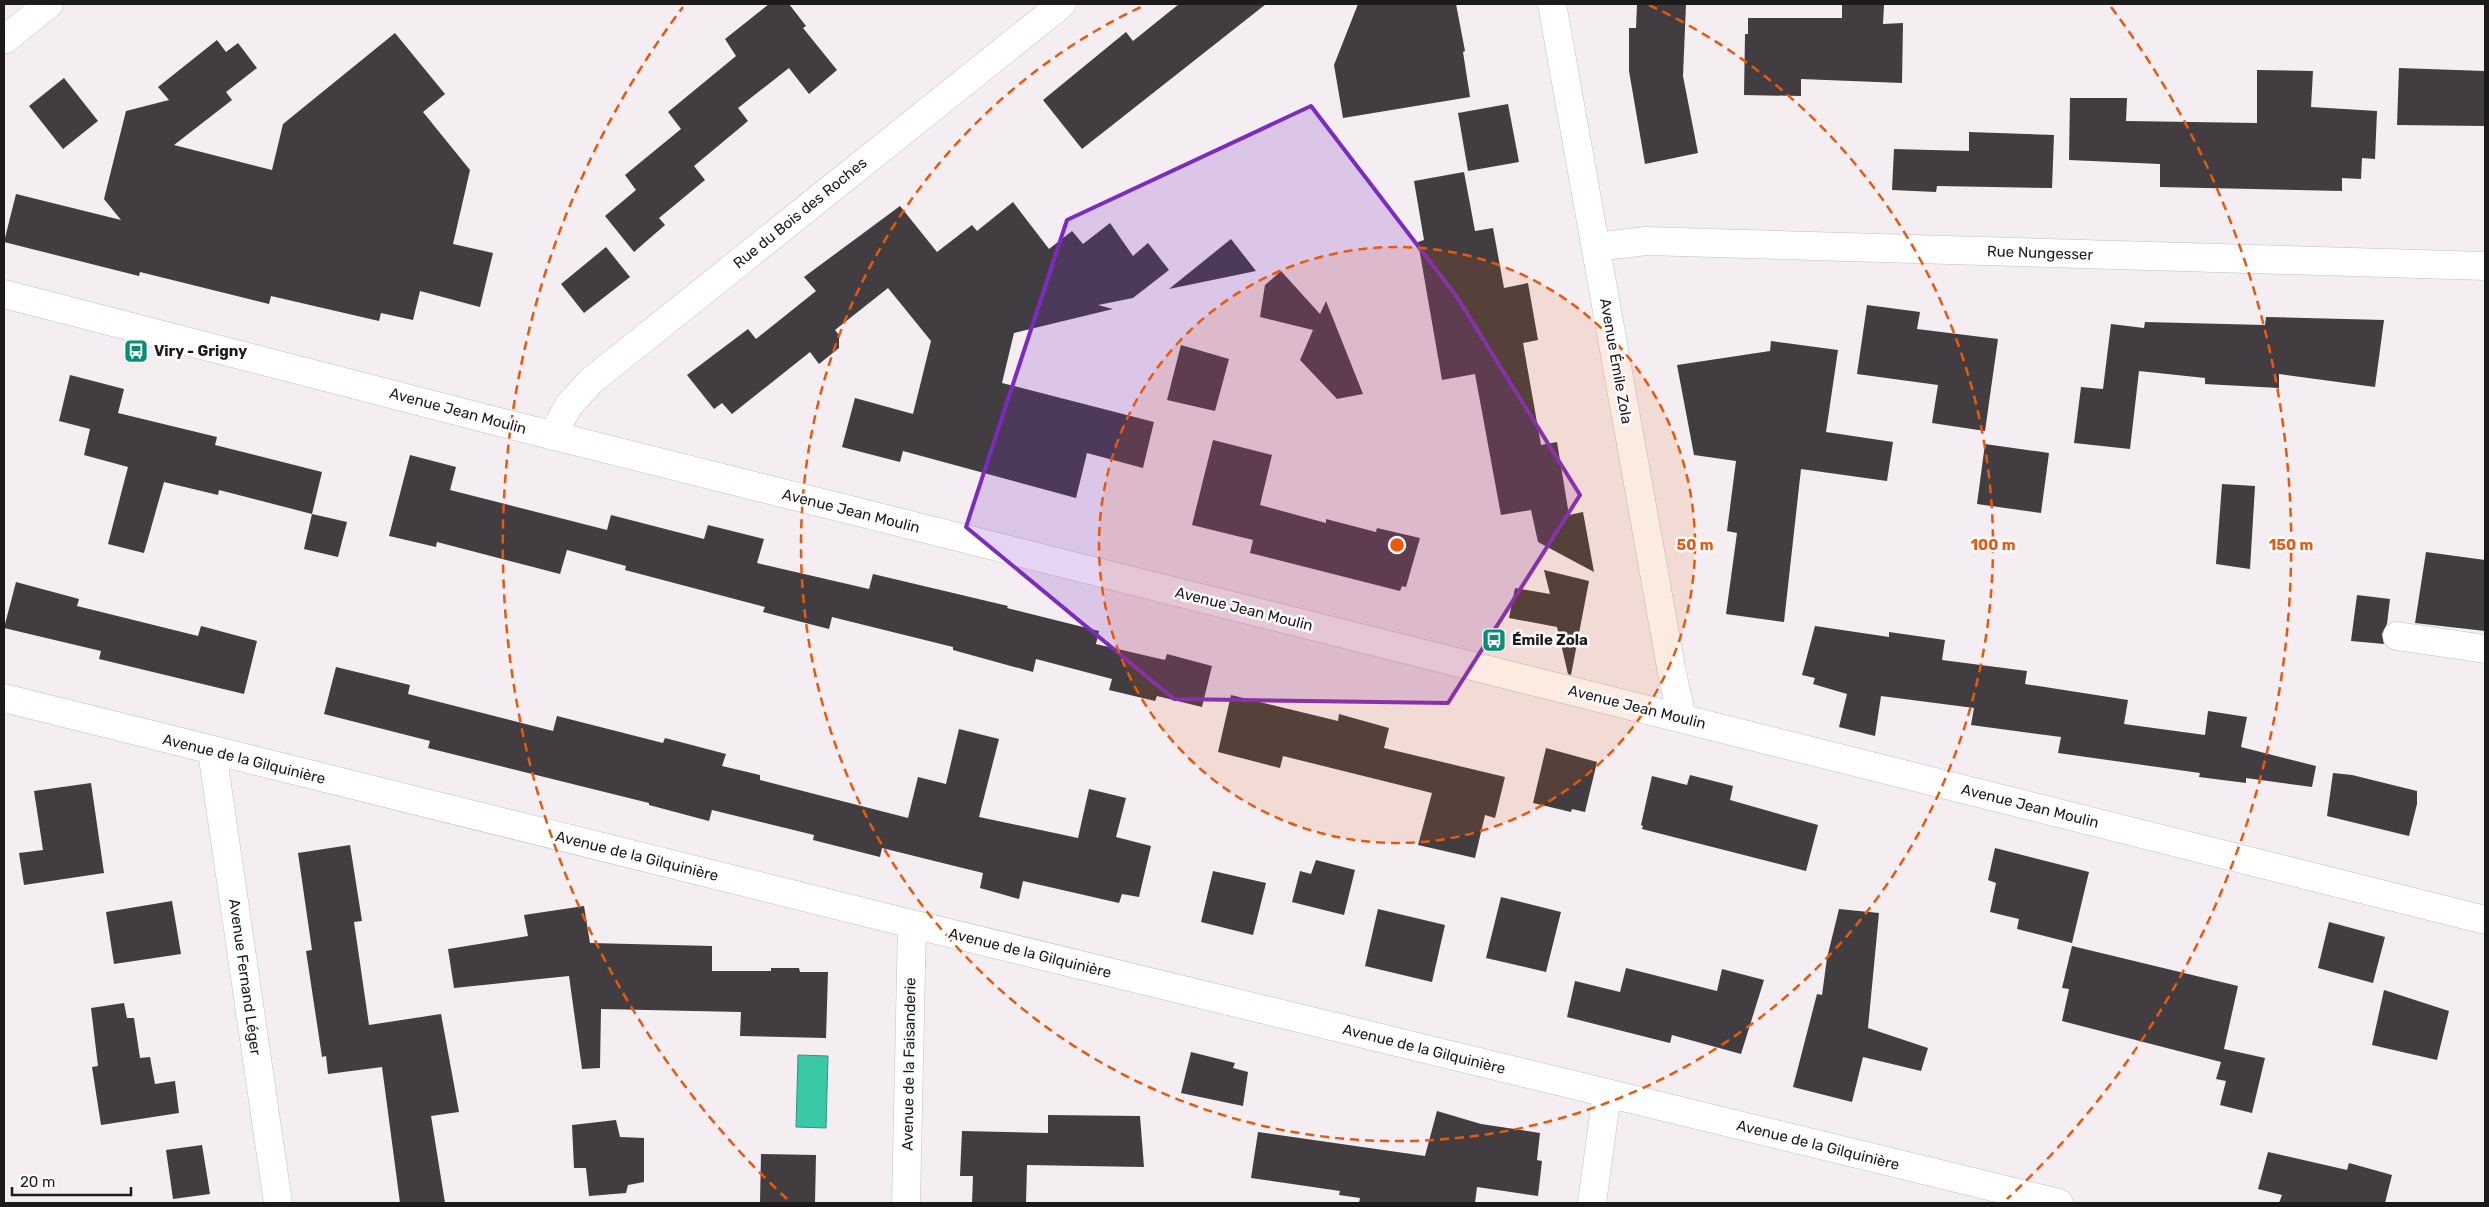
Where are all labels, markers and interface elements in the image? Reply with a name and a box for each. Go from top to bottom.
street label: Rue du Bois des Roches [730,153,871,272]
street label: Rue Nungesser [1987,242,2094,264]
street label: Avenue Émile Zola [1596,297,1636,425]
bus stop icon: Viry - Grigny [123,338,149,364]
place label: Viry - Grigny [154,342,247,360]
street label: Avenue Jean Moulin [388,384,528,438]
street label: Avenue Jean Moulin [780,485,922,537]
centre of rings [1388,536,1406,554]
text: 50 m [1677,536,1713,554]
text: 100 m [1971,536,2015,554]
text: 150 m [2269,536,2313,554]
street label: Avenue Jean Moulin [1173,583,1315,635]
bus stop icon: Émile Zola [1481,627,1507,653]
place label: Émile Zola [1512,631,1588,649]
street label: Avenue Jean Moulin [1566,681,1708,733]
street label: Avenue de la Gilquinière [161,730,327,788]
street label: Avenue Jean Moulin [1959,780,2101,832]
street label: Avenue de la Gilquinière [554,827,720,885]
street label: Avenue Fernand Léger [225,898,265,1057]
street label: Avenue de la Gilquinière [947,924,1113,982]
street label: Avenue de la Faisanderie [898,977,920,1151]
street label: Avenue de la Gilquinière [1341,1020,1507,1078]
street label: Avenue de la Gilquinière [1735,1116,1901,1174]
scale bar [12,1164,131,1196]
text: 20 m [20,1173,55,1191]

